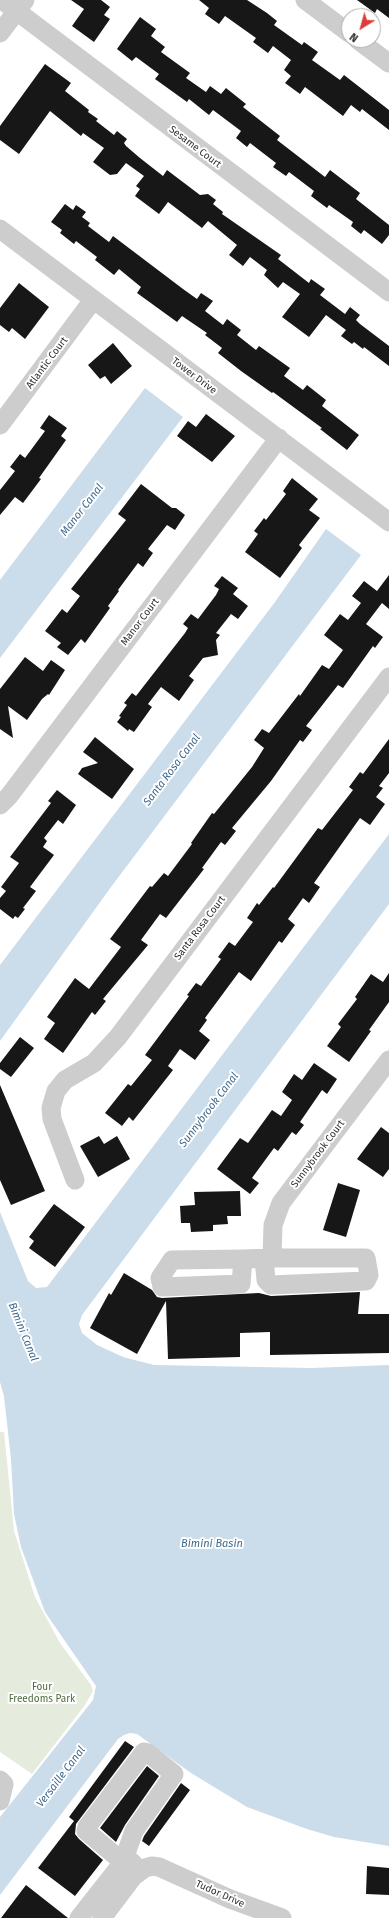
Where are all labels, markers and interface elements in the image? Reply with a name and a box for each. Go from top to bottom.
north arrow [341,8,381,48]
text: N [347,30,361,45]
street label: Sesame Court [167,124,223,170]
street label: Atlantic Court [24,335,70,391]
street label: Tower Drive [169,355,219,397]
water label: Manor Canal [58,481,106,539]
street label: Manor Court [118,596,162,648]
water label: Santa Rosa Canal [141,732,203,808]
street label: Santa Rosa Court [172,894,228,962]
water label: Sunnybrook Canal [177,1070,241,1150]
street label: Sunnybrook Court [289,1118,347,1190]
water label: Bimini Canal [5,1301,41,1363]
water label: Bimini Basin [181,1537,243,1551]
park label: Four Freedoms Park [9,1681,75,1704]
water label: Versaille Canal [34,1744,88,1810]
street label: Tudor Drive [194,1878,246,1910]

